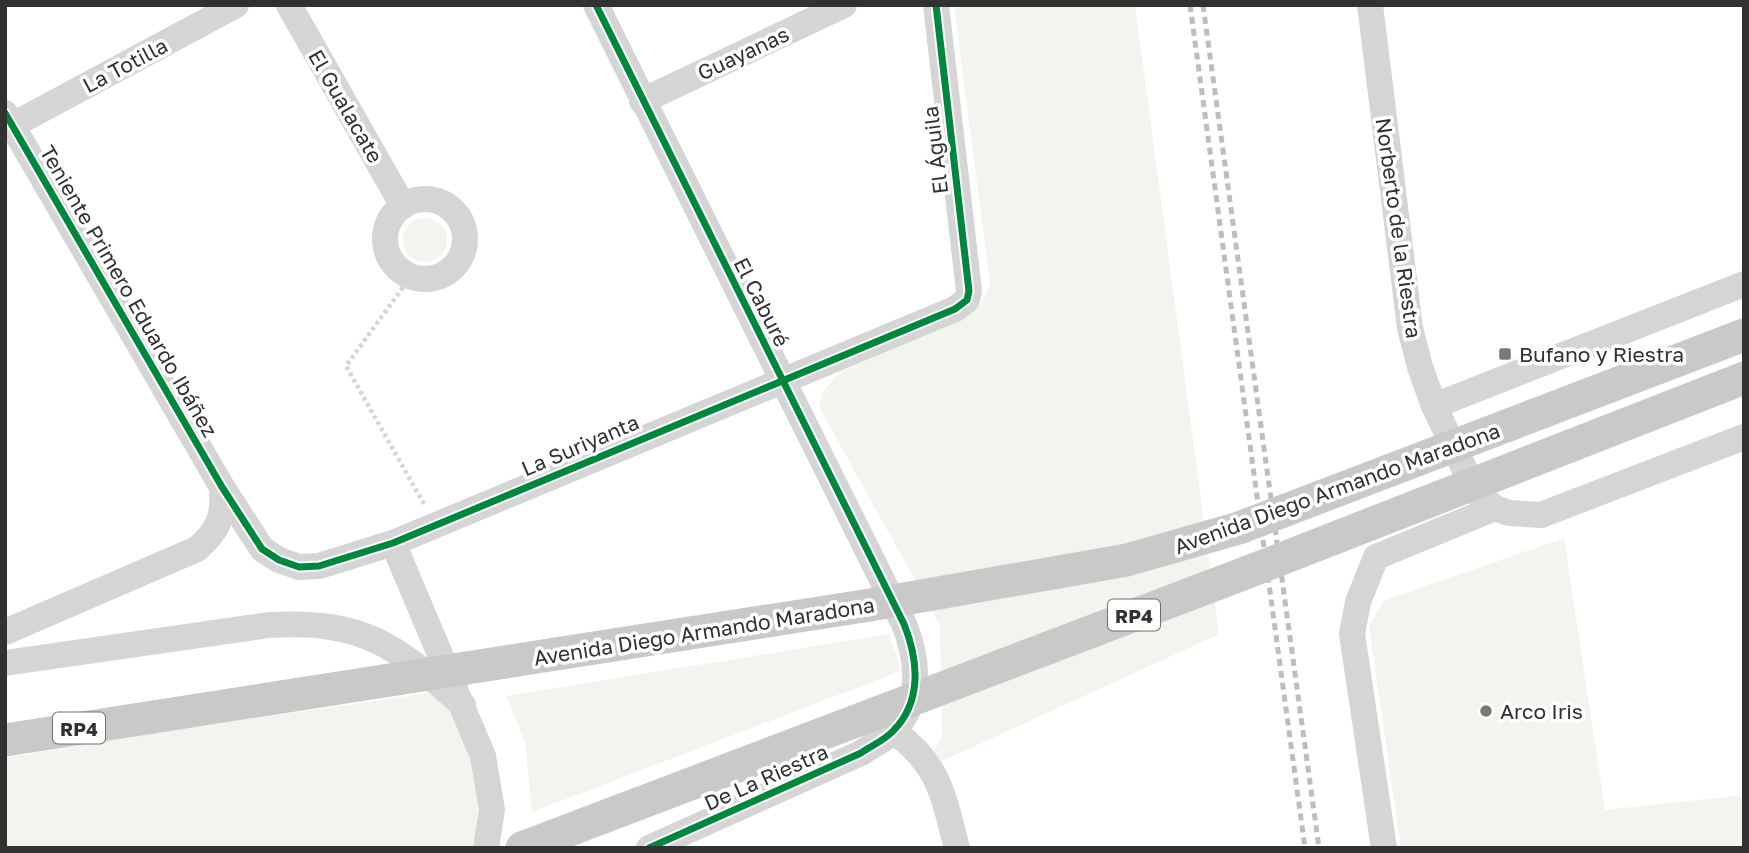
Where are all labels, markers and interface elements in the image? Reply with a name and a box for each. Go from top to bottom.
street label: Guayanas [693,21,793,85]
street label: La Totilla [78,32,172,98]
street label: El Gualacate [303,45,389,167]
street label: El Águila [917,105,953,195]
street label: Norberto de la Riestra [1371,116,1427,340]
street label: Teniente Primero Eduardo Ibáñez [35,140,223,442]
street label: El Caburé [728,253,796,351]
place label: Bufano y Riestra [1519,341,1684,367]
marker: Bufano y Riestra [1497,346,1513,362]
street label: La Suriyanta [517,409,643,481]
street label: Avenida Diego Armando Maradona [1171,417,1503,559]
street label: Avenida Diego Armando Maradona [532,591,876,671]
road number: RP4 [1108,600,1160,630]
place label: Arco Iris [1500,698,1583,724]
marker: Arco Iris [1478,703,1494,719]
road number: RP4 [53,712,105,744]
street label: De La Riestra [700,738,832,816]

